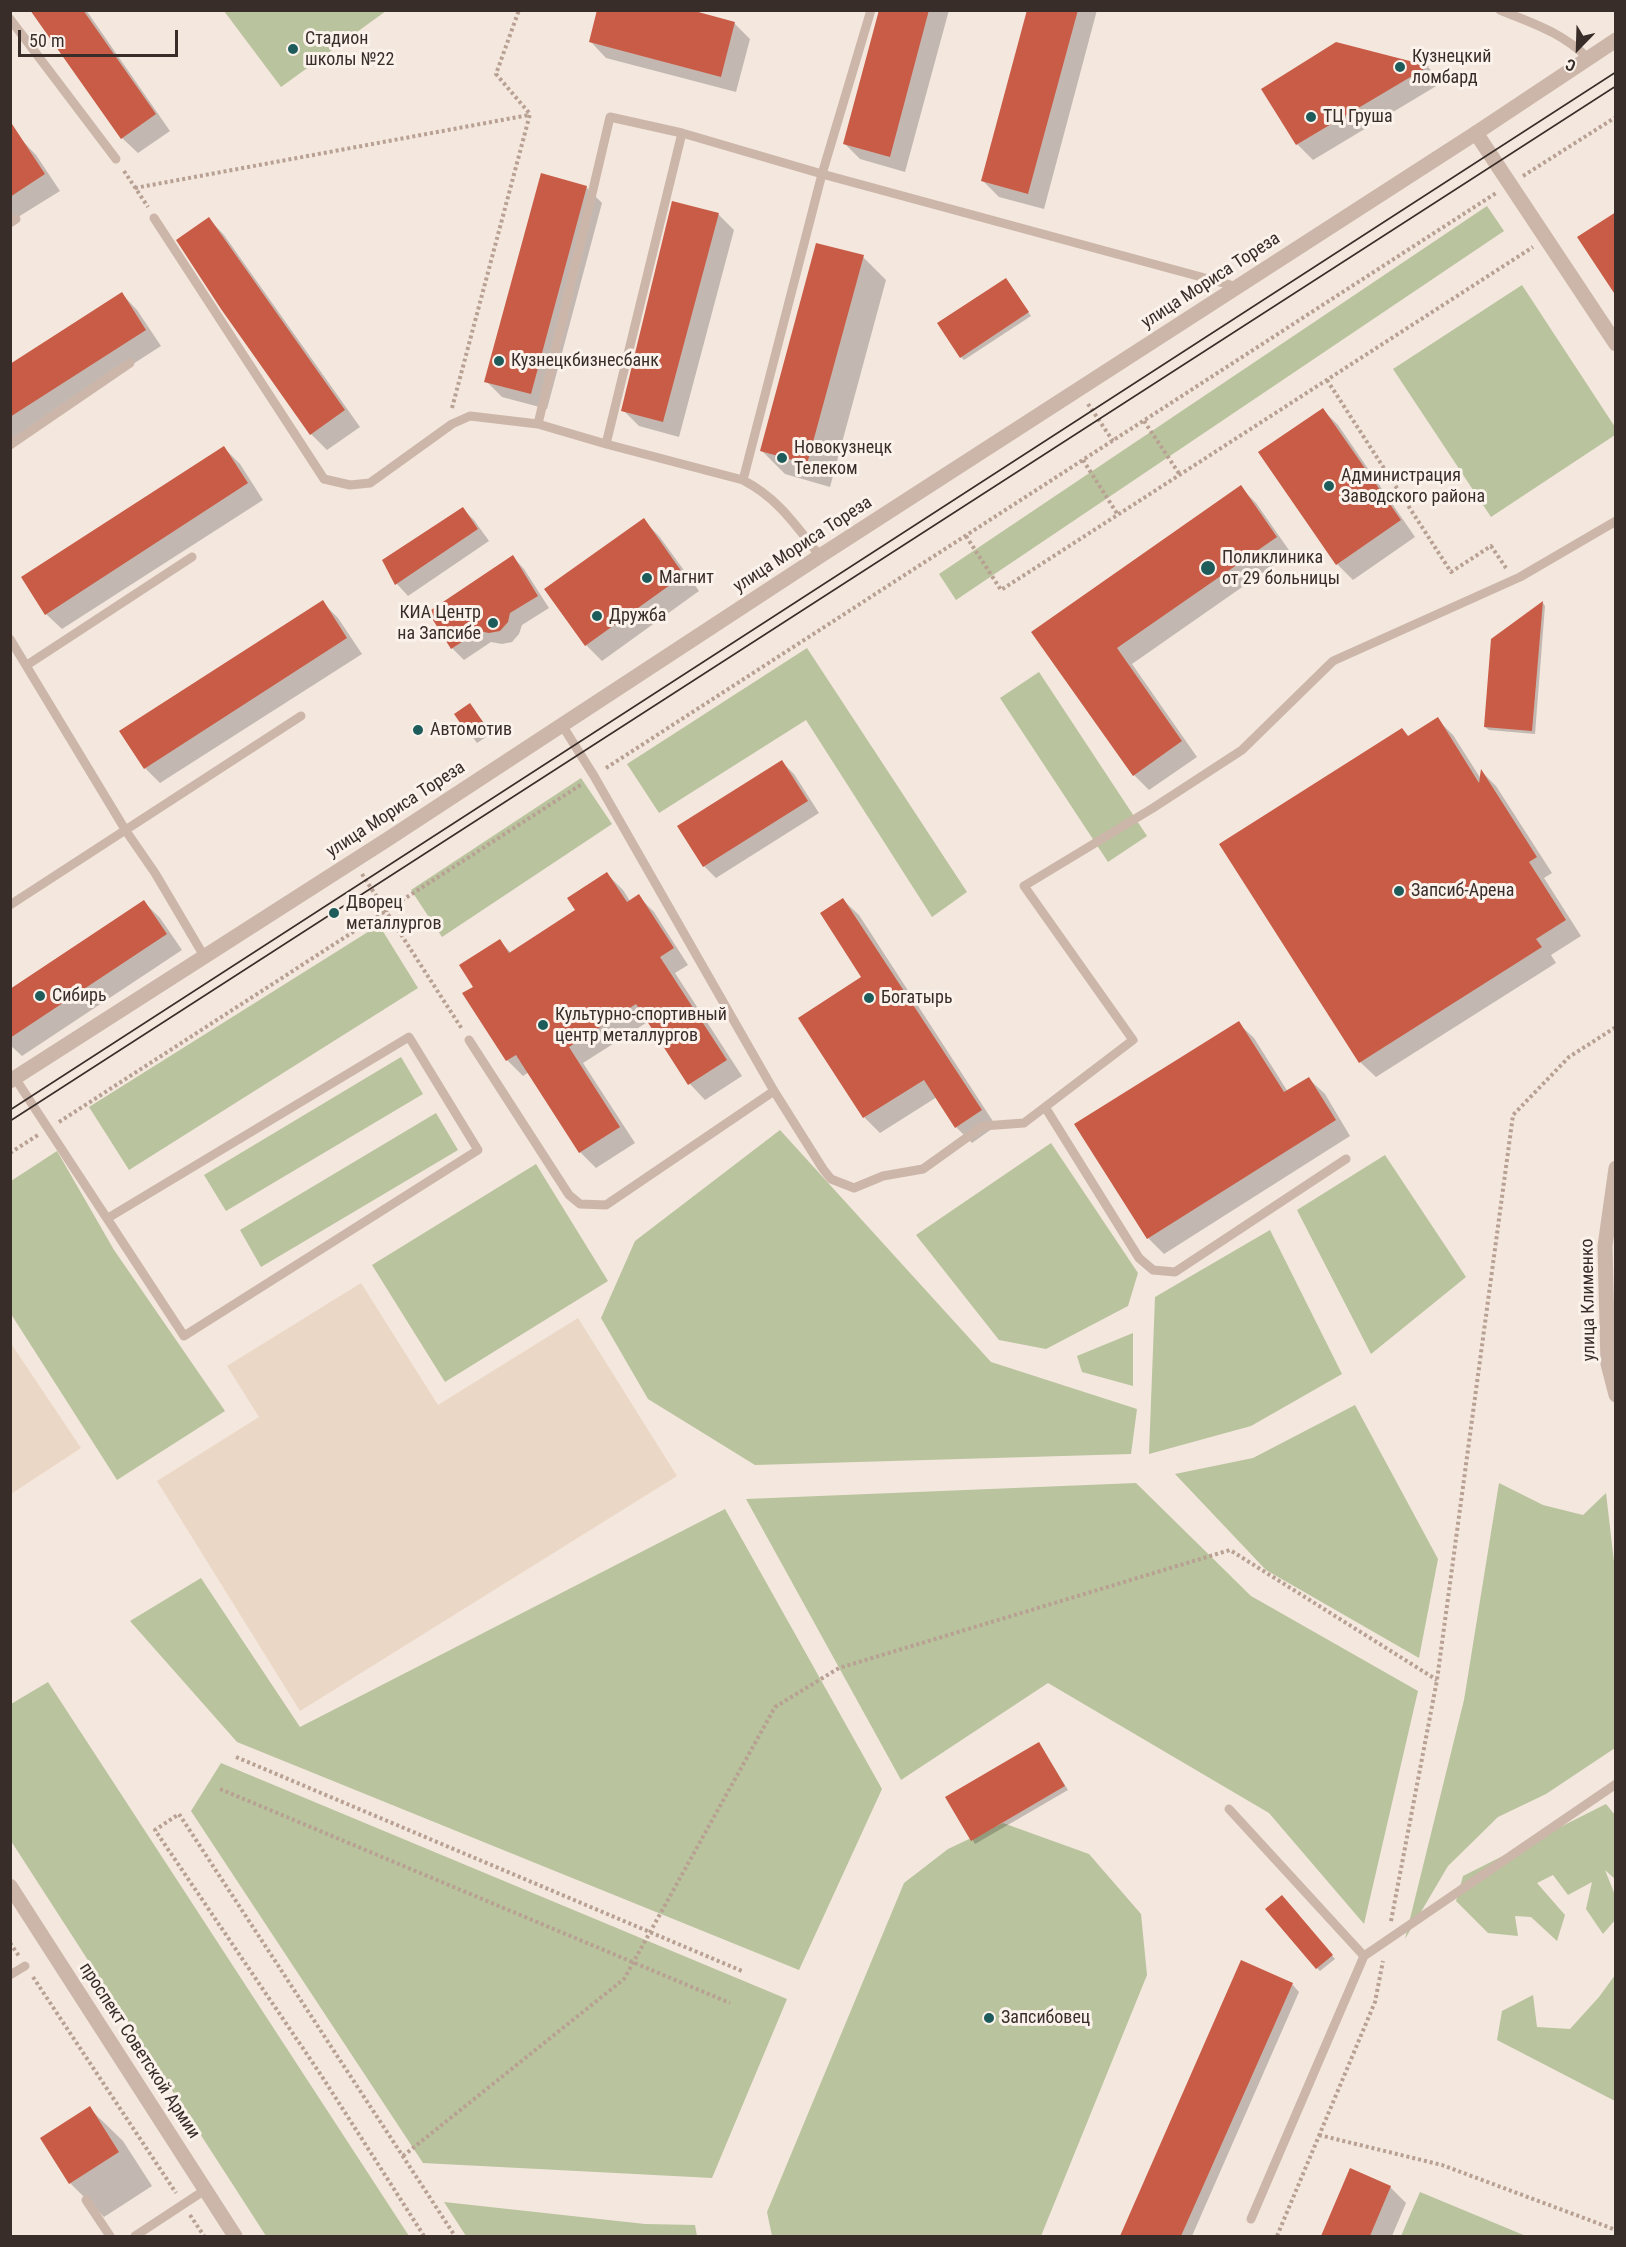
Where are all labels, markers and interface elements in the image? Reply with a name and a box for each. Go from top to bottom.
scale bar [21,18,182,56]
north arrow [1548,18,1608,78]
place label: Стадион школы №22 [305,28,394,70]
text: 50 m [29,30,64,51]
marker: Стадион школы №22 [286,42,300,56]
place label: Кузнецкий ломбард [1412,46,1491,88]
text: С [1563,55,1579,76]
marker: Кузнецкий ломбард [1393,60,1407,74]
place label: ТЦ Груша [1323,106,1393,128]
marker: ТЦ Груша [1304,110,1318,124]
street label: улица Мориса Тореза [1138,228,1284,334]
place label: Кузнецкбизнесбанк [511,350,659,372]
marker: Кузнецкбизнесбанк [492,354,506,368]
place label: Новокузнецк Телеком [794,437,892,480]
marker: Новокузнецк Телеком [775,451,789,465]
place label: Администрация Заводского района [1341,465,1485,508]
marker: Администрация Заводского района [1322,479,1336,493]
street label: улица Мориса Тореза [730,492,876,598]
place label: Поликлиника от 29 больницы [1222,547,1340,590]
marker: Поликлиника от 29 больницы [1199,559,1217,577]
place label: Магнит [659,567,714,589]
marker: Магнит [640,571,654,585]
place label: КИА Центр на Запсибе [397,602,481,644]
place label: Дружба [609,605,666,627]
marker: Дружба [590,609,604,623]
marker: КИА Центр на Запсибе [486,616,500,630]
place label: Автомотив [430,719,512,741]
marker: Автомотив [411,723,425,737]
street label: улица Мориса Тореза [323,757,469,863]
place label: Запсиб-Арена [1411,880,1514,902]
marker: Запсиб-Арена [1392,884,1406,898]
place label: Дворец металлургов [346,892,441,934]
marker: Дворец металлургов [327,906,341,920]
place label: Сибирь [52,985,107,1007]
place label: Богатырь [881,987,952,1009]
marker: Сибирь [33,989,47,1003]
marker: Богатырь [862,991,876,1005]
place label: Культурно-спортивный центр металлургов [555,1004,727,1046]
marker: Культурно-спортивный центр металлургов [536,1018,550,1032]
street label: улица Клименко [1577,1238,1601,1362]
street label: проспект Советской Армии [74,1959,204,2143]
place label: Запсибовец [1001,2007,1090,2029]
marker: Запсибовец [982,2011,996,2025]

